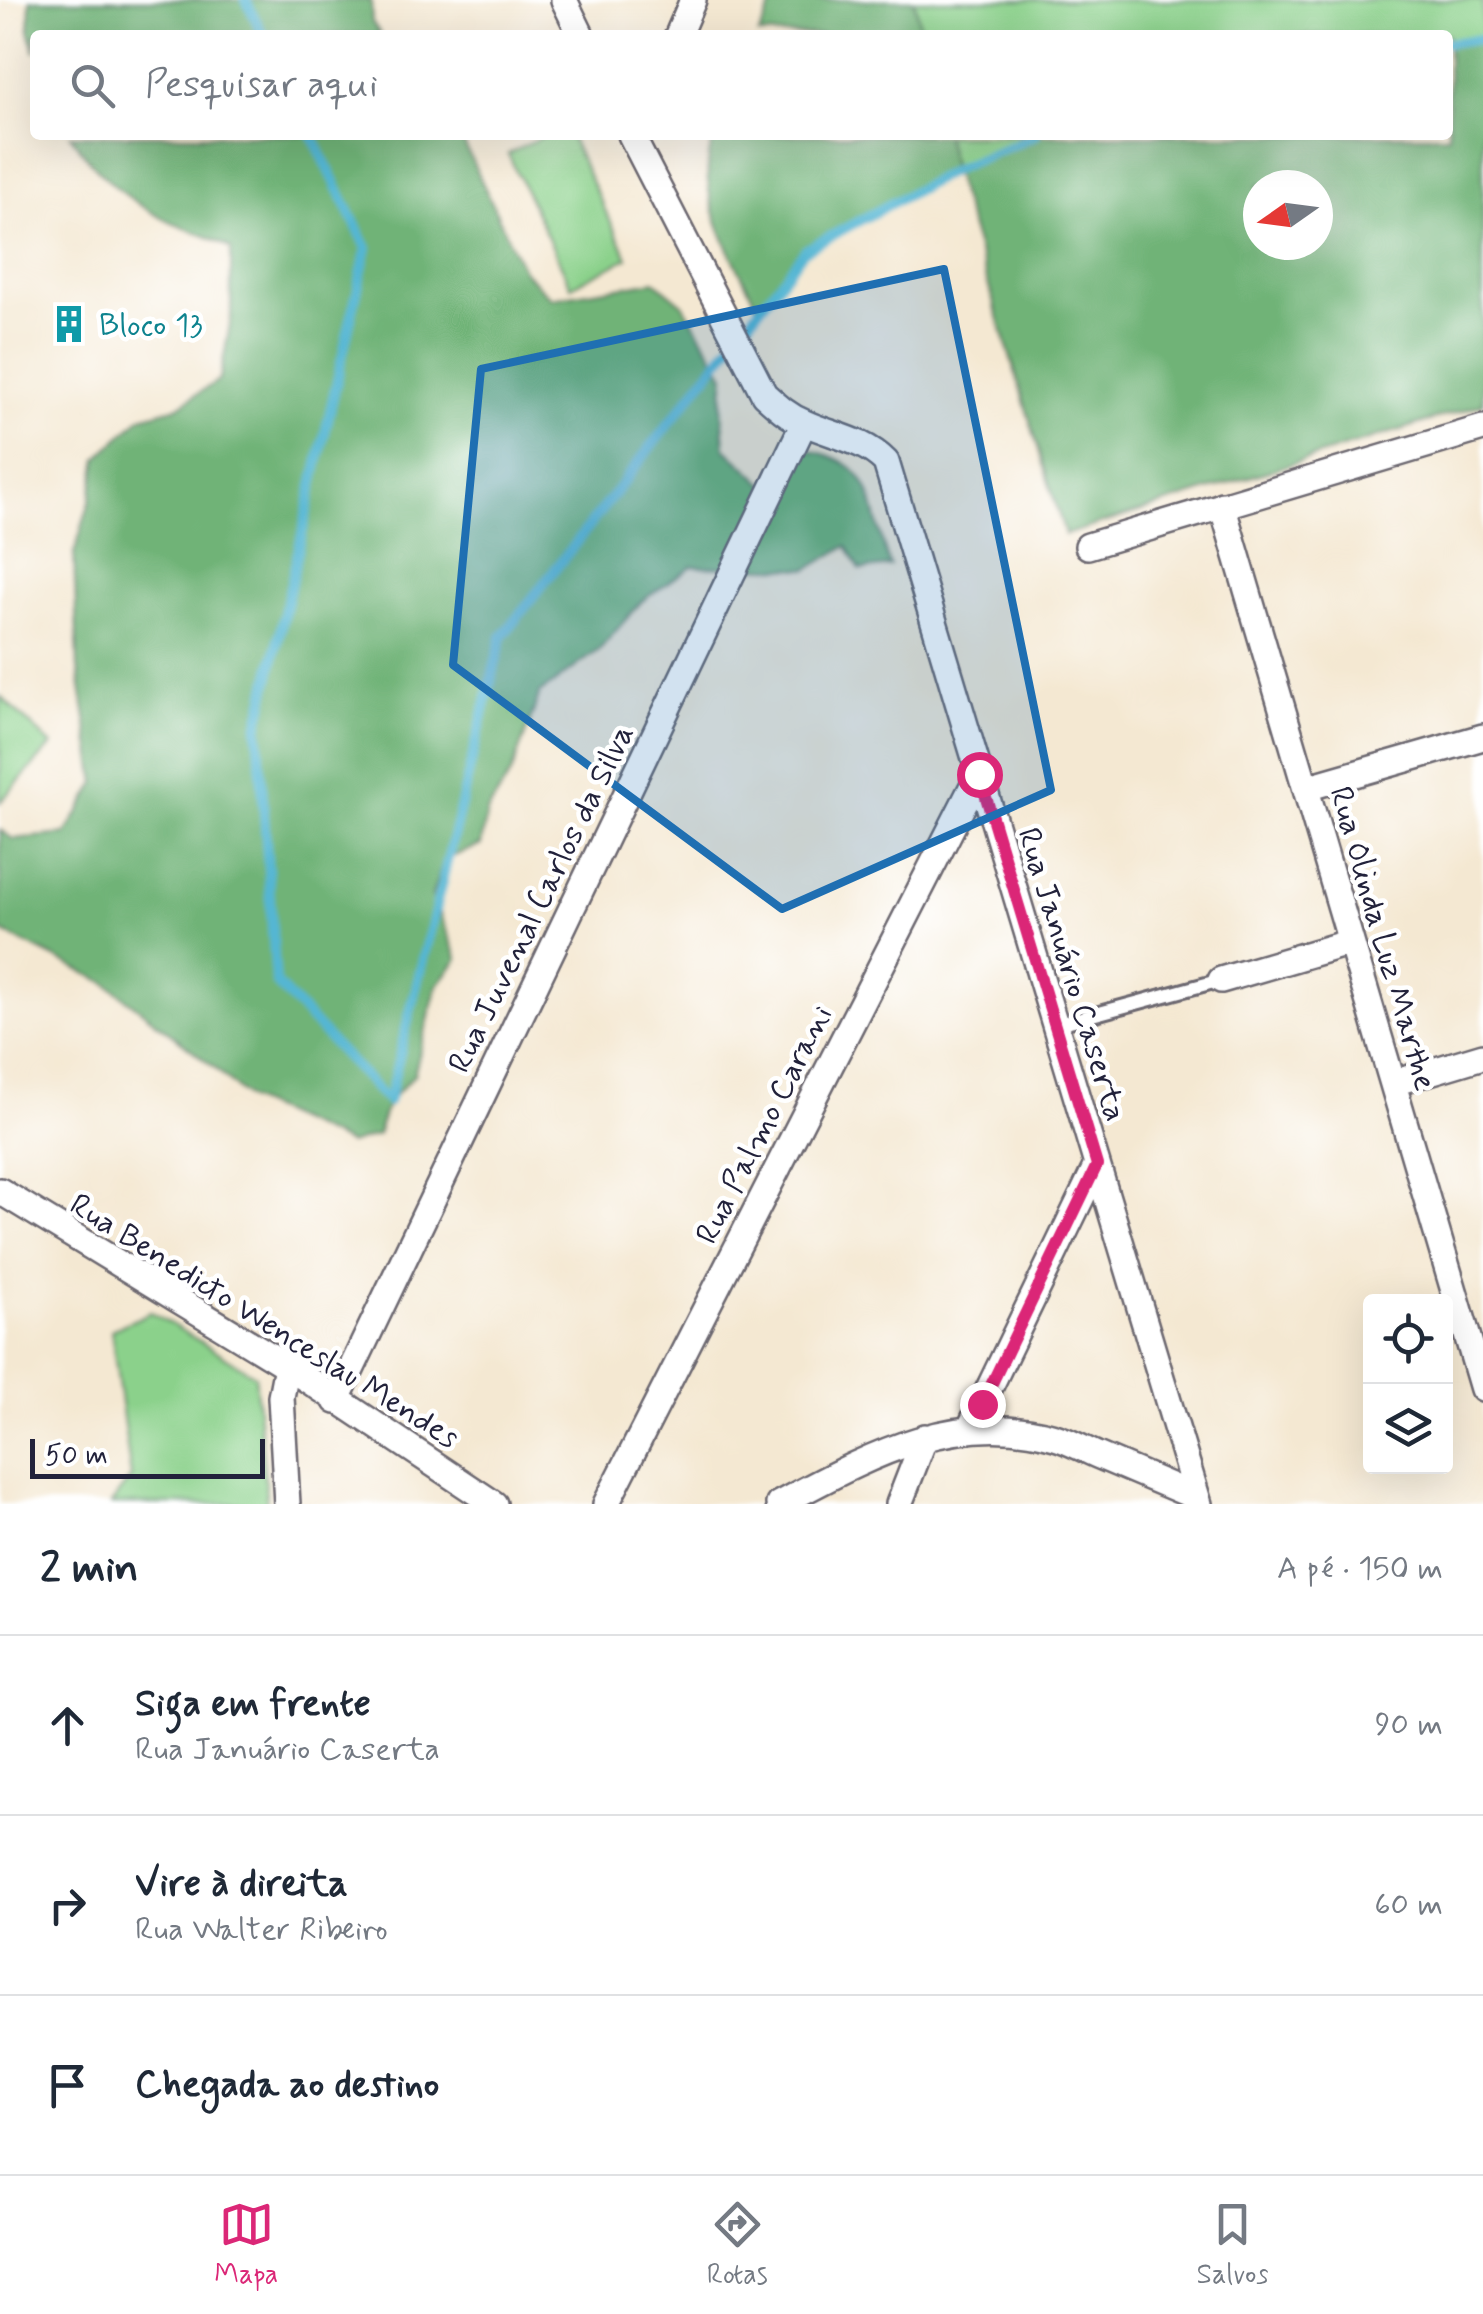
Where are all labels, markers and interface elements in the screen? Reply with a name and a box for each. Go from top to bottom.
search box [30,30,1453,140]
icon: search [65,58,120,113]
text: Pesquisar aqui [145,61,378,110]
north arrow [1243,170,1333,260]
building icon: Bloco 13 [48,303,90,345]
place label: Bloco 13 [99,305,203,347]
street label: Rua Juvenal Carlos da Silva [439,718,644,1080]
route start [957,752,1003,798]
street label: Rua Olinda Luz Marthe [1319,782,1446,1095]
street label: Rua Januário Caserta [1006,823,1136,1126]
street label: Rua Palmo Carani [686,998,843,1251]
street label: Rua Benedicto Wenceslau Mendes [61,1184,467,1459]
map controls [1363,1294,1453,1474]
button: locate [1363,1294,1453,1384]
route end [960,1382,1006,1428]
button: layers [1363,1384,1453,1474]
scale bar [30,1434,265,1478]
text: 50 m [45,1438,108,1475]
text: 2 min [40,1542,139,1597]
text: A pé · 150 m [1277,1548,1443,1590]
text: Siga em frente [135,1680,371,1729]
icon: ahead [40,1698,95,1753]
text: 90 m [1375,1704,1443,1746]
text: Rua Januário Caserta [135,1729,440,1771]
text: Vire à direita [135,1860,348,1909]
icon: right [40,1878,95,1933]
text: 60 m [1374,1884,1443,1926]
text: Rua Walter Ribeiro [135,1909,388,1951]
icon: arrive [40,2058,95,2113]
text: Chegada ao destino [135,2061,439,2110]
tab: Mapa [214,2197,278,2294]
tab: Rotas [707,2197,768,2294]
tab: Salvos [1196,2197,1269,2294]

